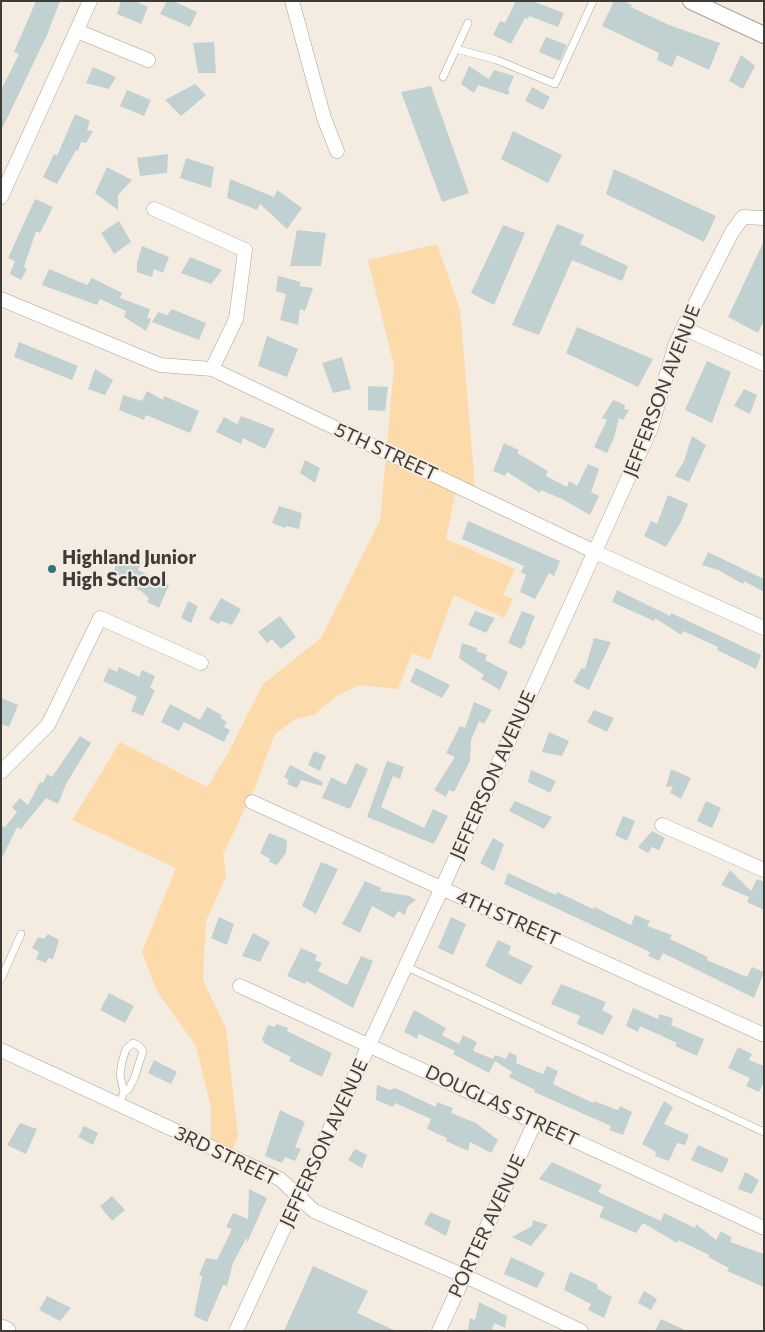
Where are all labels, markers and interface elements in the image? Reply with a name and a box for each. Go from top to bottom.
street label: JEFFERSON AVENUE [619,302,705,480]
street label: 5TH STREET [331,418,441,486]
place label: Highland Junior High School [62,547,196,591]
marker: Highland Junior High School [46,563,58,575]
street label: JEFFERSON AVENUE [445,687,541,863]
street label: 4TH STREET [453,885,563,951]
street label: JEFFERSON AVENUE [275,1055,373,1231]
street label: DOUGLAS STREET [422,1060,582,1152]
street label: 3RD STREET [171,1121,281,1191]
street label: PORTER AVENUE [444,1151,530,1301]

